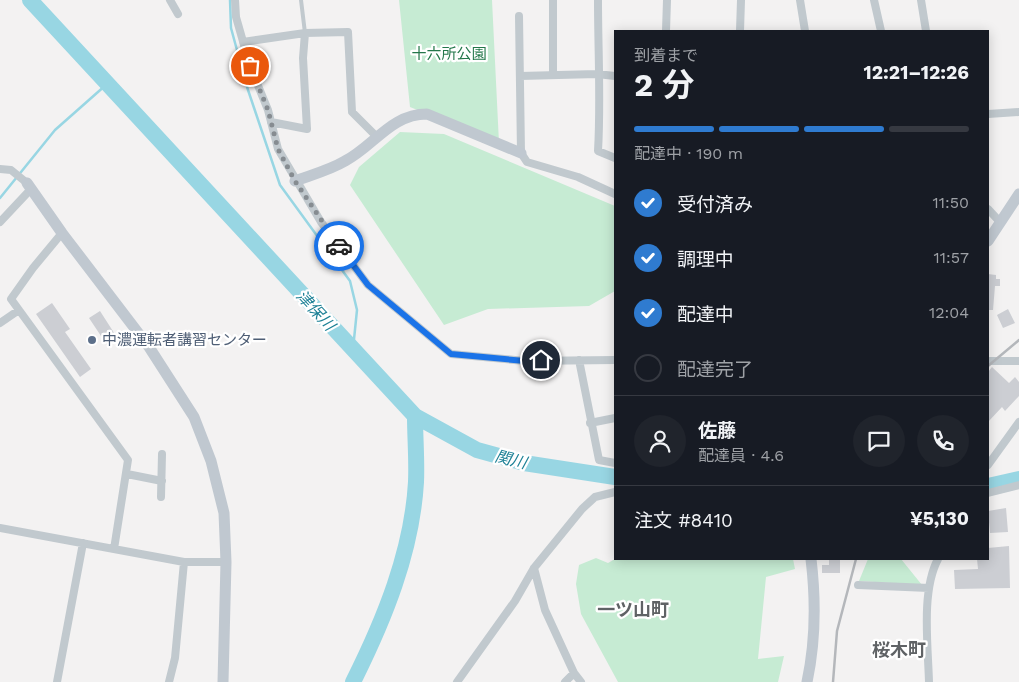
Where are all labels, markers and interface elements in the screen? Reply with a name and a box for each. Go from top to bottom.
pin [229,45,271,87]
park label: 十六所公園 [411,45,487,63]
text: 到着まで [634,46,698,65]
icon: bag [236,52,264,80]
text: 12:21–12:26 [864,61,969,84]
text: 2 分 [634,66,694,104]
text: 配達中 · 190 m [634,144,743,163]
icon: check [634,189,662,217]
text: 受付済み [677,193,753,216]
text: 11:50 [933,193,969,212]
courier [314,221,364,271]
icon: car [325,232,353,260]
icon: check [634,244,662,272]
text: 調理中 [677,248,734,271]
text: 11:57 [933,248,969,267]
water label: 津保川 [292,286,340,336]
icon: check [634,299,662,327]
text: 配達中 [677,303,734,326]
text: 12:04 [929,303,969,322]
place label: 中濃運転者講習センター [102,331,267,349]
marker: 中濃運転者講習センター [86,334,98,346]
pin [520,339,562,381]
icon: home [527,346,555,374]
text: 配達完了 [677,358,753,381]
button: person [634,415,686,467]
button: chat [853,415,905,467]
button: phone [917,415,969,467]
text: 佐藤 [698,419,736,442]
water label: 関川 [493,446,531,473]
text: 配達員 · 4.6 [698,446,784,465]
text: ¥5,130 [910,507,969,530]
text: 注文 #8410 [634,509,733,532]
district label: 一ツ山町 [597,599,669,620]
district label: 桜木町 [872,639,926,660]

